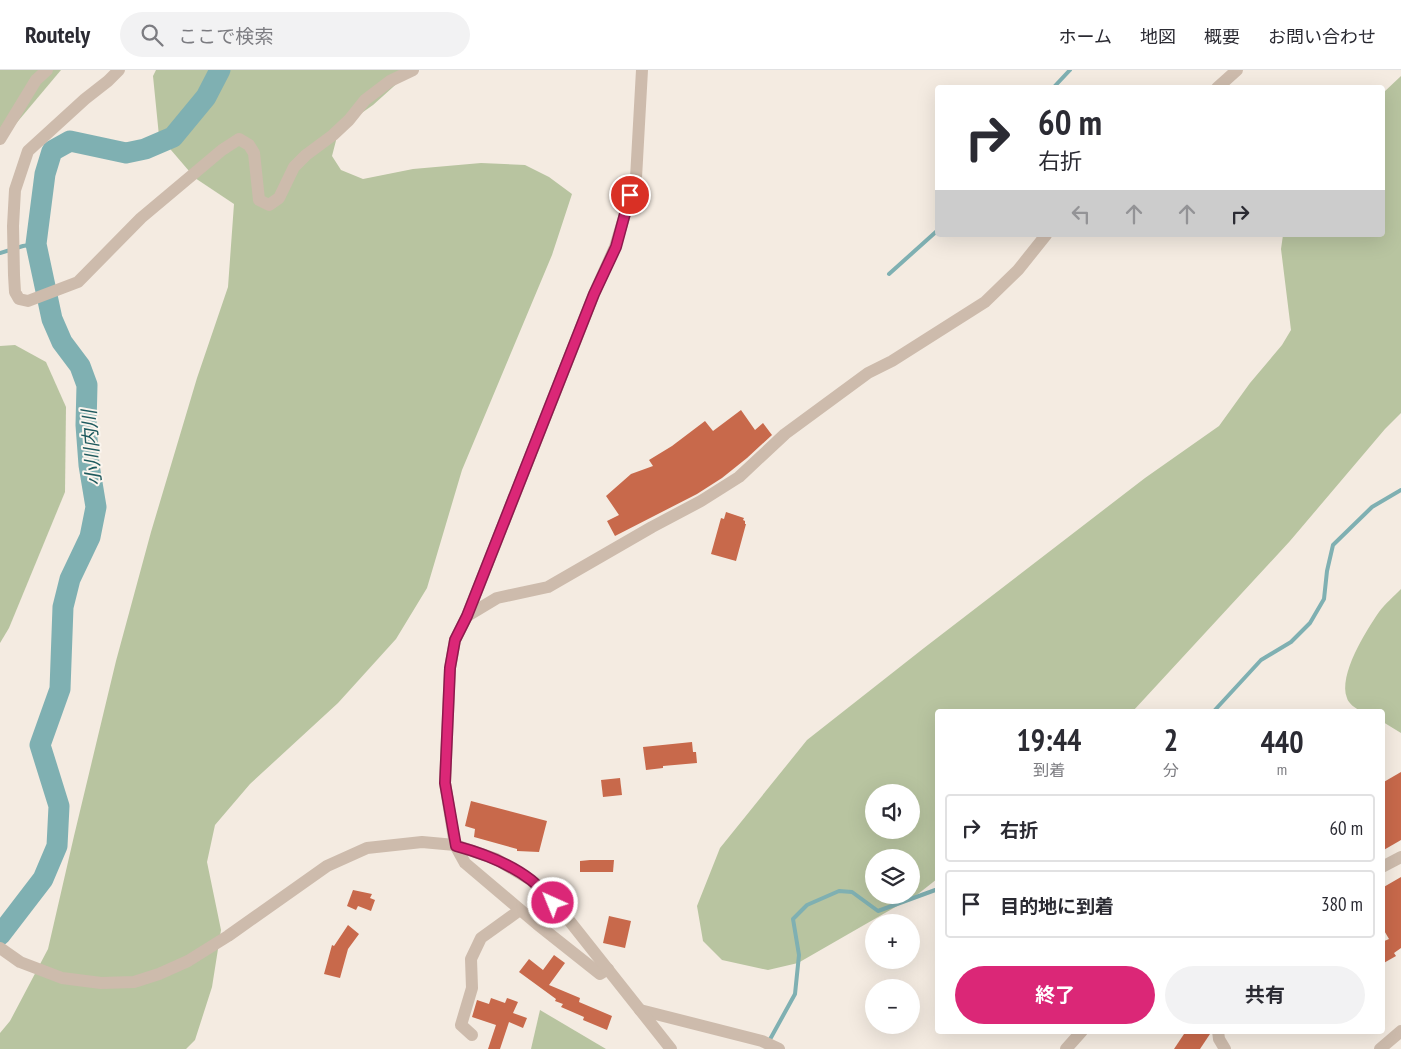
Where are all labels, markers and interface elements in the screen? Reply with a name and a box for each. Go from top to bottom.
search box [120,12,470,57]
text: Routely [25,19,90,50]
icon: search [138,21,166,49]
text: ここで検索 [178,24,273,48]
text: ホーム [1059,25,1112,48]
text: 地図 [1140,25,1176,48]
text: 概要 [1204,25,1240,48]
text: お問い合わせ [1268,25,1376,48]
text: 60 m [1038,99,1102,145]
icon: right [955,105,1020,170]
text: 右折 [1038,147,1082,175]
pin [609,174,651,216]
icon: arrive [616,181,644,209]
icon: left [1067,200,1095,228]
icon: ahead [1120,200,1148,228]
icon: ahead [1173,200,1201,228]
icon: right [1226,200,1254,228]
water label: 小川内川 [76,407,106,487]
text: 19:44 [1017,720,1081,759]
text: 2 [1164,720,1178,759]
text: 440 [1260,722,1303,761]
text: m [1277,759,1287,779]
text: 到着 [1033,760,1065,780]
text: 分 [1163,760,1179,780]
map controls [865,784,920,1034]
button: sound [865,784,920,839]
icon: right [957,814,985,842]
text: 60 m [1330,816,1363,840]
text: 右折 [1000,818,1038,842]
button: layers [865,849,920,904]
position arrow [526,876,578,928]
icon: arrive [957,890,985,918]
text: 380 m [1321,892,1363,916]
text: 目的地に到着 [1000,894,1114,918]
button: + [865,914,920,969]
button: 終了 [955,966,1155,1024]
button: 共有 [1165,966,1365,1024]
button: − [865,979,920,1034]

